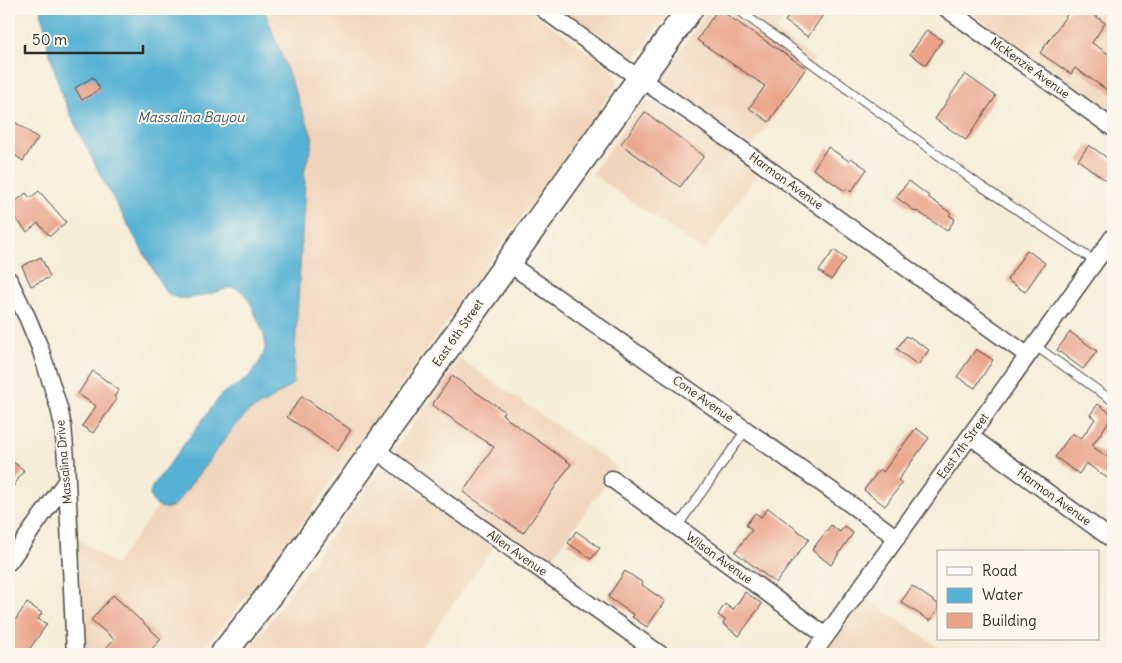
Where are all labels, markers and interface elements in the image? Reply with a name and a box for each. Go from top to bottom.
scale bar [25,22,142,54]
text: 50 m [32,30,67,49]
street label: McKenzie Avenue [988,34,1073,101]
water label: Massalina Bayou [138,108,245,126]
street label: Harmon Avenue [746,149,826,212]
street label: East 6th Street [429,296,486,369]
street label: Cone Avenue [670,372,737,425]
street label: East 7th Street [934,410,992,482]
street label: Massalina Drive [52,419,75,505]
street label: Harmon Avenue [1014,465,1094,528]
street label: Allen Avenue [484,526,550,579]
street label: Wilson Avenue [683,528,755,587]
legend [937,550,1100,640]
text: Road [982,561,1017,580]
text: Water [982,585,1023,604]
text: Building [982,611,1037,630]

